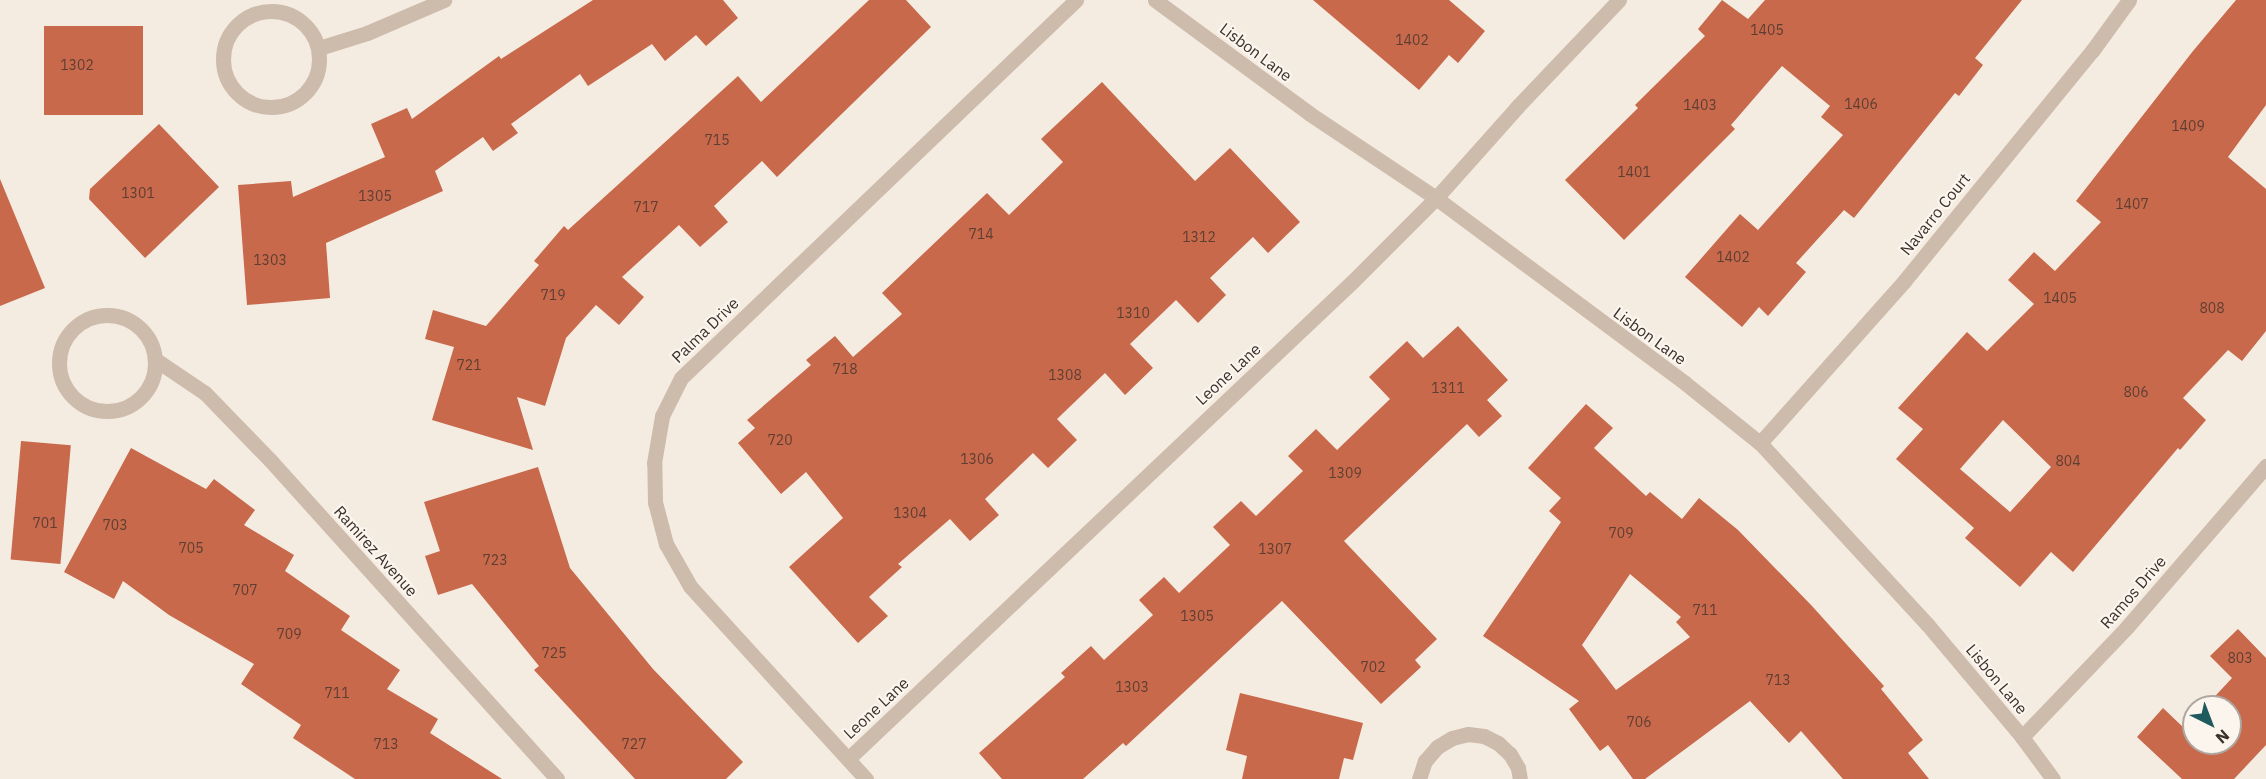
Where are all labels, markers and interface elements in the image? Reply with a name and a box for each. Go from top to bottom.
street label: Lisbon Lane [1216,19,1296,85]
house number: 1405 [1750,22,1784,38]
house number: 1402 [1395,32,1429,48]
house number: 1302 [60,57,94,73]
house number: 1406 [1844,96,1878,112]
house number: 1403 [1683,97,1717,113]
house number: 1409 [2171,118,2205,134]
house number: 715 [704,132,730,148]
house number: 1401 [1617,164,1651,180]
street label: Navarro Court [1896,169,1974,259]
house number: 1301 [121,185,155,201]
house number: 1305 [358,188,392,204]
house number: 1407 [2115,196,2149,212]
house number: 717 [633,199,659,215]
house number: 714 [968,226,994,242]
house number: 1312 [1182,229,1216,245]
house number: 1402 [1716,249,1750,265]
house number: 1303 [253,252,287,268]
house number: 719 [540,287,566,303]
house number: 1405 [2043,290,2077,306]
street label: Palma Drive [667,293,743,367]
house number: 808 [2199,300,2225,316]
street label: Lisbon Lane [1610,303,1690,369]
house number: 1310 [1116,305,1150,321]
street label: Leone Lane [1192,339,1264,409]
house number: 721 [456,357,482,373]
house number: 718 [832,361,858,377]
house number: 1308 [1048,367,1082,383]
house number: 1311 [1431,380,1465,396]
house number: 806 [2123,384,2149,400]
house number: 720 [767,432,793,448]
house number: 1306 [960,451,994,467]
house number: 804 [2055,453,2081,469]
house number: 1309 [1328,465,1362,481]
street label: Ramirez Avenue [330,502,422,600]
house number: 1304 [893,505,927,521]
house number: 701 [32,515,58,531]
house number: 703 [102,517,128,533]
house number: 709 [1608,525,1634,541]
house number: 705 [178,540,204,556]
house number: 1307 [1258,541,1292,557]
house number: 723 [482,552,508,568]
street label: Ramos Drive [2096,552,2170,632]
house number: 707 [232,582,258,598]
house number: 711 [1692,602,1718,618]
house number: 1305 [1180,608,1214,624]
house number: 709 [276,626,302,642]
street label: Lisbon Lane [1962,640,2032,718]
house number: 725 [541,645,567,661]
house number: 803 [2227,650,2253,666]
house number: 702 [1360,659,1386,675]
house number: 713 [1765,672,1791,688]
street label: Leone Lane [840,673,912,743]
house number: 1303 [1115,679,1149,695]
house number: 711 [324,685,350,701]
north arrow [2182,695,2242,755]
house number: 706 [1626,714,1652,730]
text: N [2212,726,2234,748]
house number: 713 [373,736,399,752]
house number: 727 [621,736,647,752]

